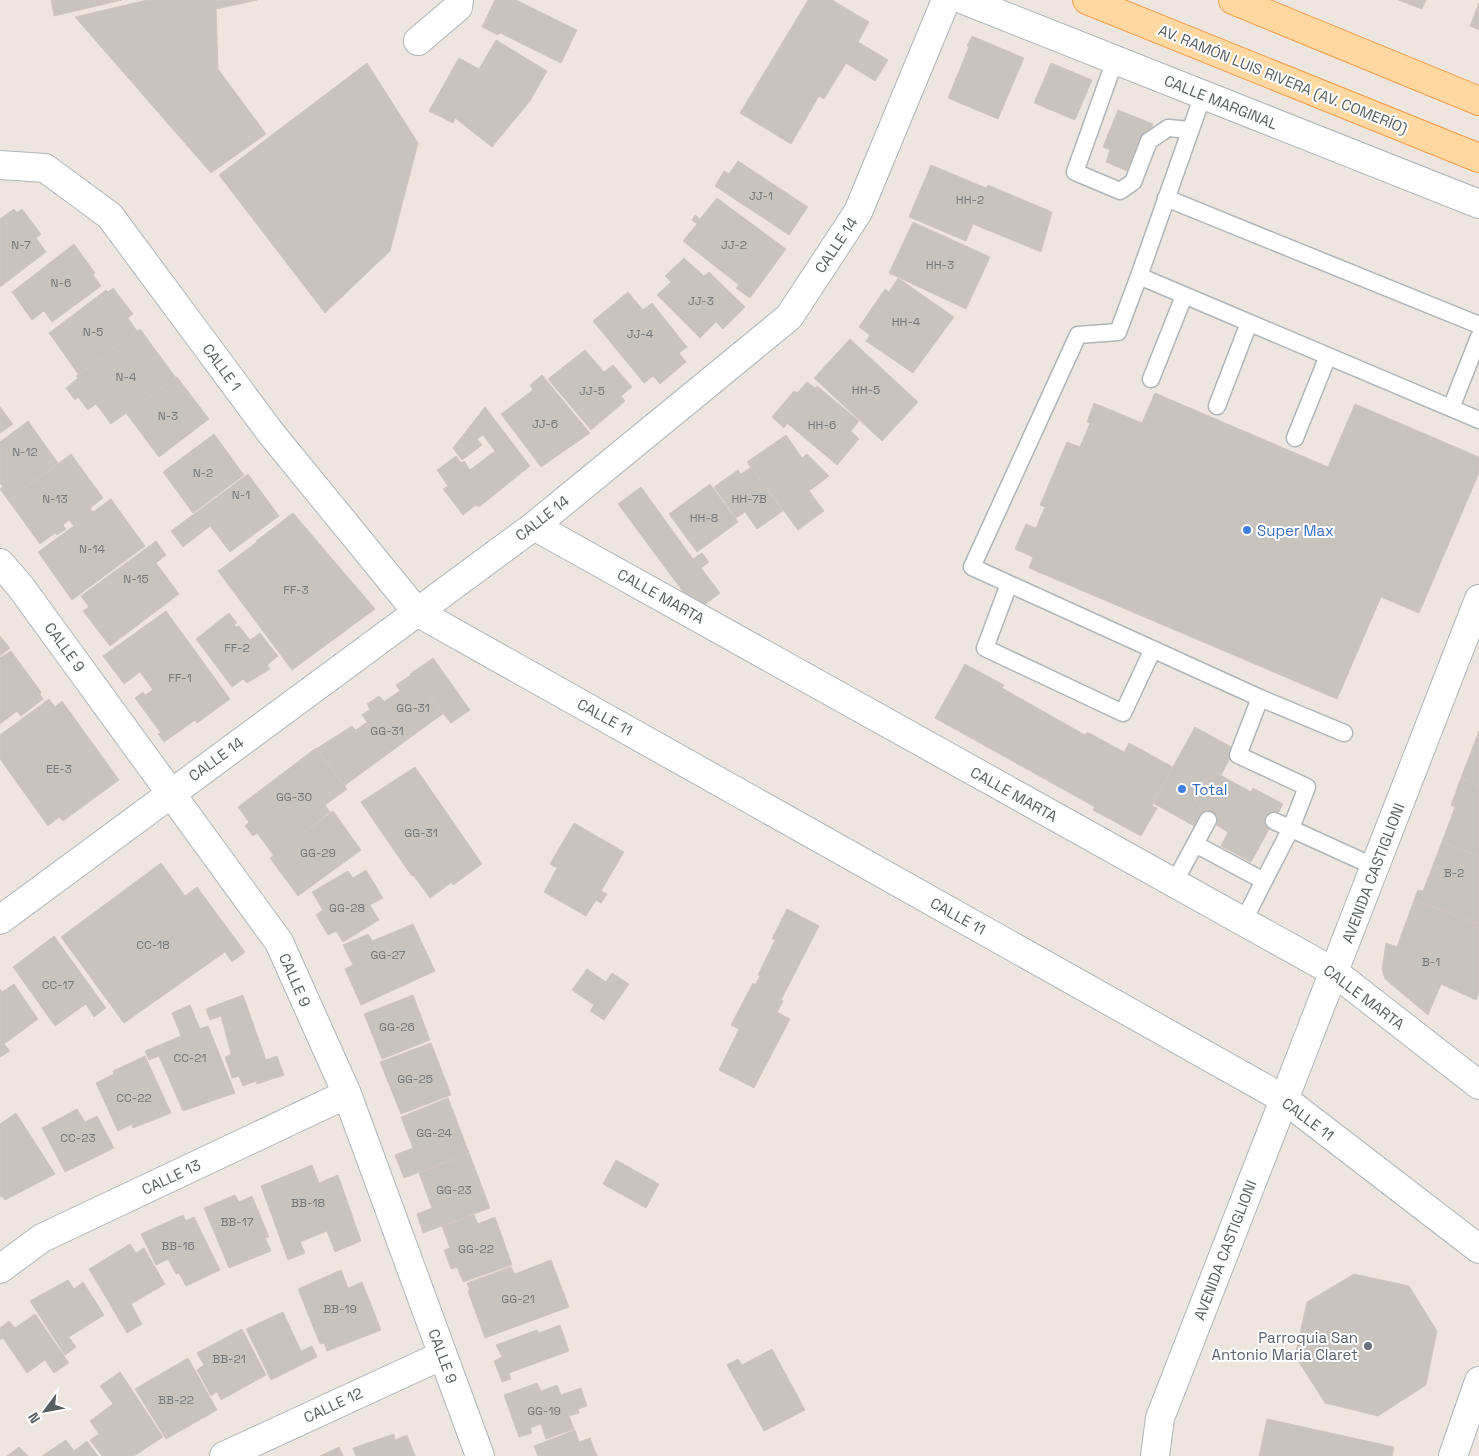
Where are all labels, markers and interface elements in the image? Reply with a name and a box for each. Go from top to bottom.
street label: AV. RAMÓN LUIS RIVERA (AV. COMERÍO) [1155,20,1410,139]
street label: CALLE MARGINAL [1161,71,1281,133]
house number: JJ-1 [749,188,773,204]
house number: HH-2 [956,192,984,208]
street label: CALLE 14 [810,213,862,277]
house number: N-7 [11,237,31,253]
house number: JJ-2 [721,237,747,253]
house number: HH-3 [926,257,954,273]
house number: N-6 [51,275,71,291]
house number: JJ-3 [688,293,714,309]
house number: HH-4 [892,314,921,330]
house number: N-5 [83,324,103,340]
house number: JJ-4 [627,326,654,342]
street label: CALLE 1 [198,340,246,394]
house number: N-4 [116,369,137,385]
house number: HH-5 [852,382,880,398]
house number: JJ-5 [579,383,605,399]
house number: N-3 [158,408,178,424]
house number: JJ-6 [532,416,558,432]
house number: HH-6 [808,417,836,433]
house number: N-12 [12,444,38,460]
house number: N-2 [193,465,213,481]
house number: N-1 [232,487,250,503]
house number: N-13 [42,491,68,507]
street label: CALLE 14 [511,491,573,545]
house number: HH-7B [731,491,767,507]
house number: HH-8 [690,510,718,526]
place label: Super Max [1257,521,1334,540]
marker: Super Max [1241,524,1253,536]
house number: N-14 [79,541,105,557]
street label: CALLE MARTA [614,564,708,628]
house number: N-15 [123,571,149,587]
house number: FF-3 [283,582,309,598]
street label: CALLE 9 [41,618,89,676]
house number: FF-2 [224,640,250,656]
house number: FF-1 [168,670,192,686]
street label: CALLE 11 [574,694,636,740]
house number: GG-31 [396,700,430,716]
house number: GG-31 [370,723,404,739]
street label: CALLE 14 [185,733,247,785]
house number: EE-3 [46,761,72,777]
street label: CALLE MARTA [967,762,1061,826]
place label: Total [1192,780,1227,799]
marker: Total [1176,783,1188,795]
house number: GG-30 [276,789,312,805]
street label: AVENIDA CASTIGLIONI [1338,800,1408,946]
house number: GG-31 [404,825,438,841]
house number: GG-29 [300,845,336,861]
house number: B-2 [1444,865,1464,881]
street label: CALLE 11 [927,893,989,939]
house number: GG-28 [329,900,365,916]
house number: CC-18 [136,937,170,953]
house number: GG-27 [370,947,406,963]
street label: CALLE 9 [275,950,315,1010]
house number: B-1 [1422,954,1440,970]
street label: CALLE MARTA [1320,960,1409,1034]
house number: CC-17 [42,977,75,993]
house number: GG-26 [379,1019,415,1035]
house number: CC-21 [173,1050,207,1066]
house number: GG-25 [397,1071,433,1087]
house number: CC-22 [116,1090,152,1106]
street label: CALLE 11 [1278,1093,1338,1145]
house number: GG-24 [416,1125,452,1141]
house number: CC-23 [60,1130,96,1146]
street label: CALLE 13 [138,1155,204,1199]
street label: AVENIDA CASTIGLIONI [1190,1177,1260,1323]
house number: GG-23 [436,1182,472,1198]
house number: BB-18 [291,1195,325,1211]
house number: BB-17 [220,1214,254,1230]
house number: BB-16 [161,1238,195,1254]
house number: GG-22 [458,1241,494,1257]
house number: GG-21 [501,1291,535,1307]
house number: BB-19 [323,1301,357,1317]
street label: CALLE 9 [424,1326,462,1386]
place label: Parroquia San Antonio Maria Claret [1211,1328,1358,1364]
marker: Parroquia San Antonio Maria Claret [1362,1340,1374,1352]
house number: BB-21 [212,1351,246,1367]
street label: CALLE 12 [300,1383,366,1427]
north arrow [20,1386,70,1436]
house number: BB-22 [158,1392,194,1408]
house number: GG-19 [527,1403,561,1419]
text: N [24,1409,44,1427]

